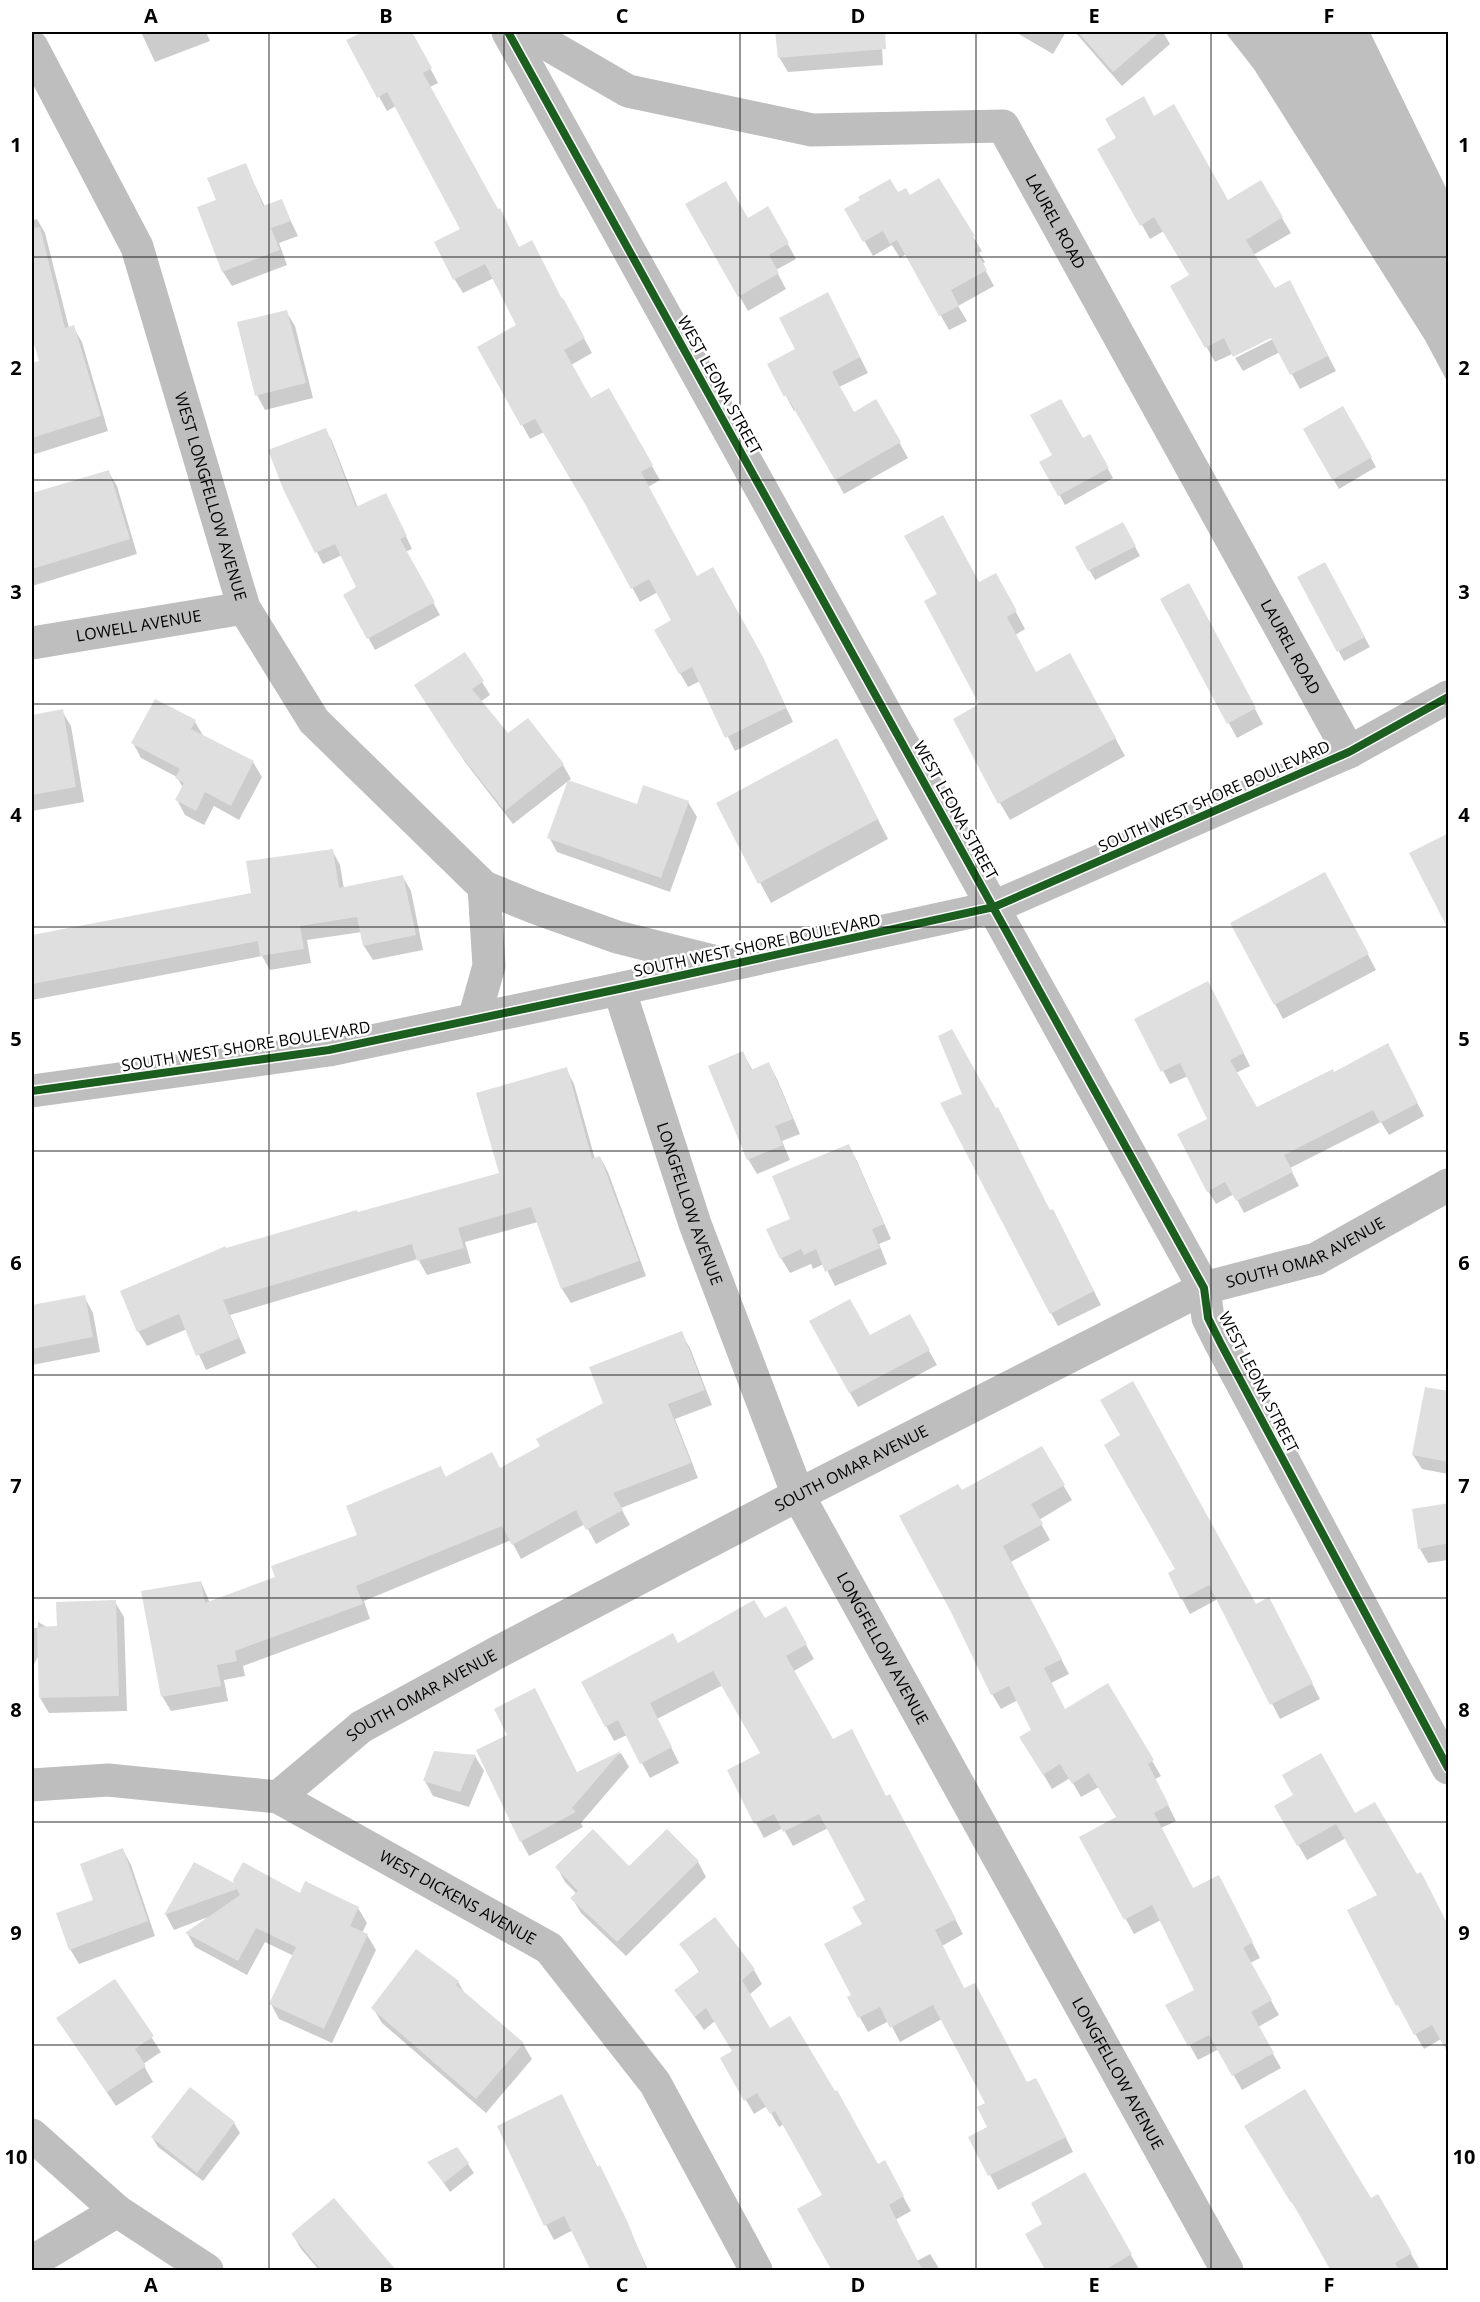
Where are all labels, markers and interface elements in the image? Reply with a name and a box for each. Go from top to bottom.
text: A [144,2,158,29]
text: B [379,2,393,29]
text: C [616,2,629,29]
text: D [851,2,865,29]
text: E [1088,2,1100,29]
text: F [1324,2,1334,29]
text: 1 [10,131,22,158]
text: 1 [1458,131,1470,158]
street label: LAUREL ROAD [1021,170,1091,273]
street label: WEST LEONA STREET [673,312,767,458]
text: 2 [10,354,22,381]
text: 2 [1458,354,1470,381]
street label: WEST LONGFELLOW AVENUE [170,390,252,603]
text: 3 [10,578,22,605]
text: 3 [1458,578,1470,605]
street label: LAUREL ROAD [1256,595,1326,698]
street label: LOWELL AVENUE [74,604,203,647]
street label: SOUTH WEST SHORE BOULEVARD [1094,735,1334,857]
street label: WEST LEONA STREET [909,737,1003,883]
text: 4 [10,801,22,828]
text: 4 [1458,801,1470,828]
street label: SOUTH WEST SHORE BOULEVARD [632,908,882,982]
street label: SOUTH WEST SHORE BOULEVARD [120,1015,372,1077]
text: 5 [10,1025,22,1052]
text: 5 [1458,1025,1470,1052]
street label: LONGFELLOW AVENUE [652,1119,728,1288]
street label: SOUTH OMAR AVENUE [1224,1212,1389,1293]
text: 6 [10,1249,22,1276]
text: 6 [1458,1249,1470,1276]
street label: WEST LEONA STREET [1214,1308,1304,1456]
street label: SOUTH OMAR AVENUE [770,1420,932,1516]
text: 7 [10,1472,22,1499]
text: 7 [1458,1472,1470,1499]
street label: LONGFELLOW AVENUE [832,1568,934,1728]
street label: SOUTH OMAR AVENUE [341,1644,501,1746]
text: 8 [10,1696,22,1723]
text: 8 [1458,1696,1470,1723]
street label: WEST DICKENS AVENUE [376,1845,540,1950]
text: 9 [10,1919,22,1946]
text: 9 [1458,1919,1470,1946]
street label: LONGFELLOW AVENUE [1067,1993,1169,2154]
text: 10 [5,2143,27,2170]
text: 10 [1453,2143,1475,2170]
text: A [144,2271,158,2298]
text: B [379,2271,393,2298]
text: C [616,2271,629,2298]
text: D [851,2271,865,2298]
text: E [1088,2271,1100,2298]
text: F [1324,2271,1334,2298]

